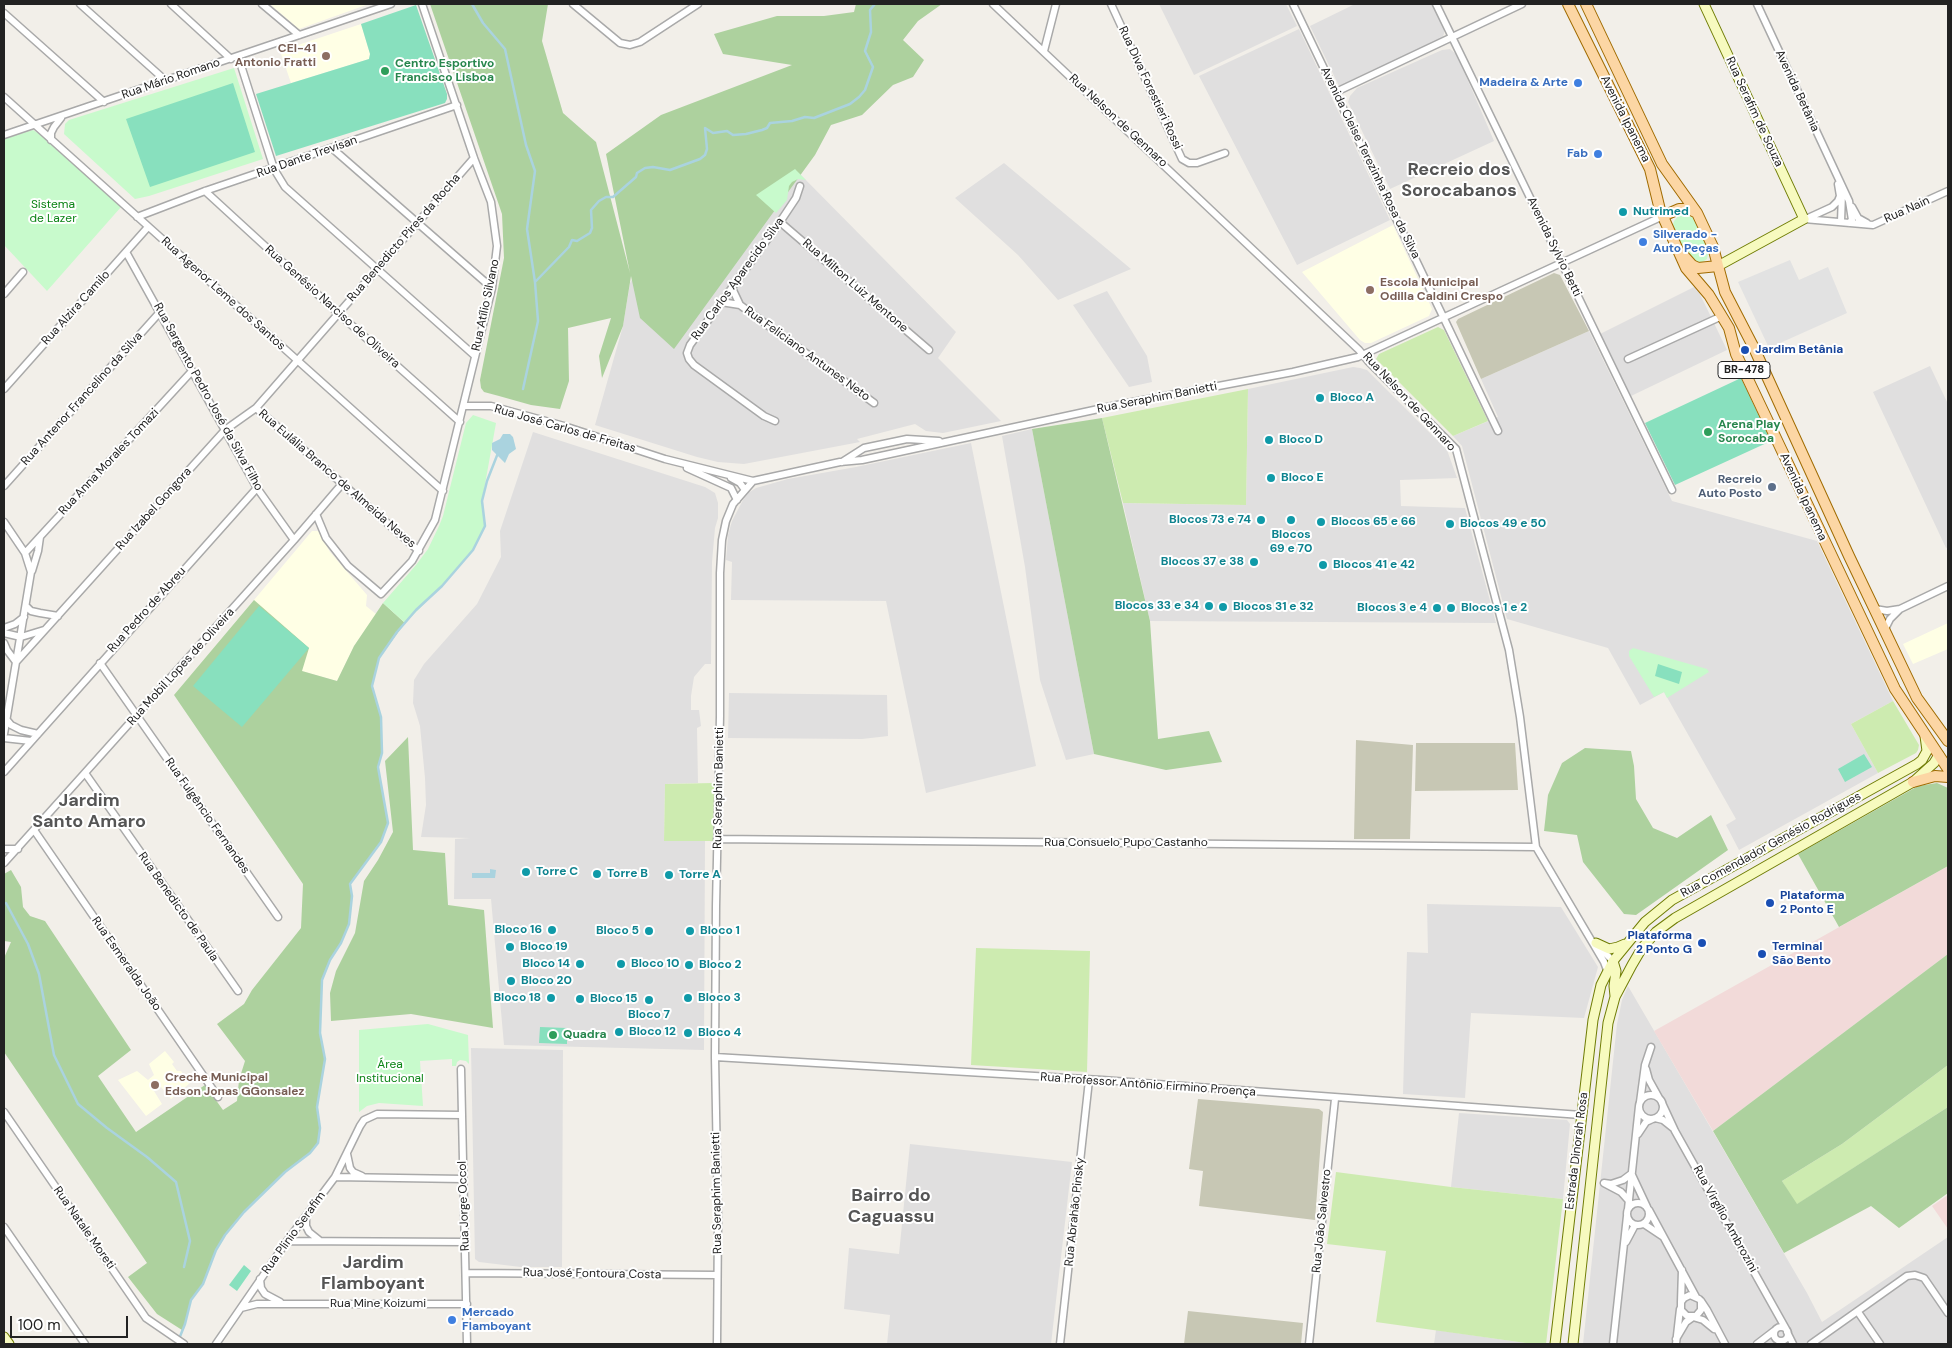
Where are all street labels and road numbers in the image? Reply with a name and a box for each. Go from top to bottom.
street label: Rua Diva Forestieri Rossi [1115,24,1185,152]
street label: Avenida Betânia [1772,48,1822,134]
street label: Rua Mário Romano [120,55,222,103]
street label: Rua Serafim de Souza [1722,55,1786,169]
street label: Avenida Cleise Terezinha Rosa da Silva [1317,65,1423,261]
street label: Rua Nelson de Gennaro [1066,71,1170,171]
street label: Avenida Ipanema [1597,73,1653,165]
street label: Rua Dante Trevisan [255,133,359,181]
street label: Rua Benedicto Pires da Rocha [344,171,464,305]
street label: Rua Nain [1882,194,1932,226]
street label: Avenida Sylvio Betti [1524,195,1584,299]
street label: Rua Carlos Aparecido Silva [689,215,787,343]
street label: Rua Agenor Leme dos Santos [158,234,288,354]
street label: Rua Milton Luiz Mentone [799,236,911,336]
street label: Rua Genésio Narciso de Oliveira [262,243,402,371]
street label: Rua Atílio Silvano [469,258,503,352]
street label: Rua Alzira Camilo [39,268,113,348]
street label: Rua Sargento Pedro José da Silva Filho [150,301,266,493]
street label: Rua Feliciano Antunes Neto [741,304,873,404]
street label: Rua Antenor Francelino da Silva [18,329,146,469]
street label: Rua Nelson de Gennaro [1359,350,1459,454]
road number: BR-478 [1718,362,1770,378]
street label: Rua Seraphim Banietti [1096,379,1218,417]
street label: Rua José Carlos de Freitas [493,402,637,456]
street label: Rua Anna Morales Tomazi [56,406,162,518]
street label: Rua Eulália Branco de Almeida Neves [255,407,419,551]
street label: Avenida Ipanema [1776,451,1830,543]
street label: Rua Izabel Gongora [113,465,195,553]
street label: Rua Pedro de Abreu [105,564,189,656]
street label: Rua Mobil Lopes de Oliveira [124,605,238,729]
street label: Rua Seraphim Banietti [711,727,727,849]
street label: Rua Fulgêncio Fernandes [162,755,252,877]
street label: Rua Comendador Genésio Rodrigues [1678,789,1864,901]
street label: Rua Consuelo Pupo Castanho [1044,836,1208,850]
street label: Rua Benedicto de Paula [135,850,221,964]
street label: Rua Esmeralda João [88,914,164,1014]
street label: Rua Professor Antônio Firmino Proença [1040,1070,1256,1100]
street label: Estrada Dinorah Rosa [1563,1092,1591,1210]
street label: Rua Seraphim Banietti [709,1132,725,1254]
street label: Rua Abrahão Pinsky [1062,1157,1088,1267]
street label: Rua Jorge Occol [455,1161,473,1251]
street label: Rua Virgílio Ambrozini [1690,1163,1760,1275]
street label: Rua João Salvestro [1309,1168,1335,1274]
street label: Rua Natale Moreti [50,1184,118,1272]
street label: Rua Plinio Serafim [259,1189,329,1277]
street label: Rua José Fontoura Costa [523,1266,661,1282]
street label: Rua Mine Koizumi [330,1297,426,1311]

